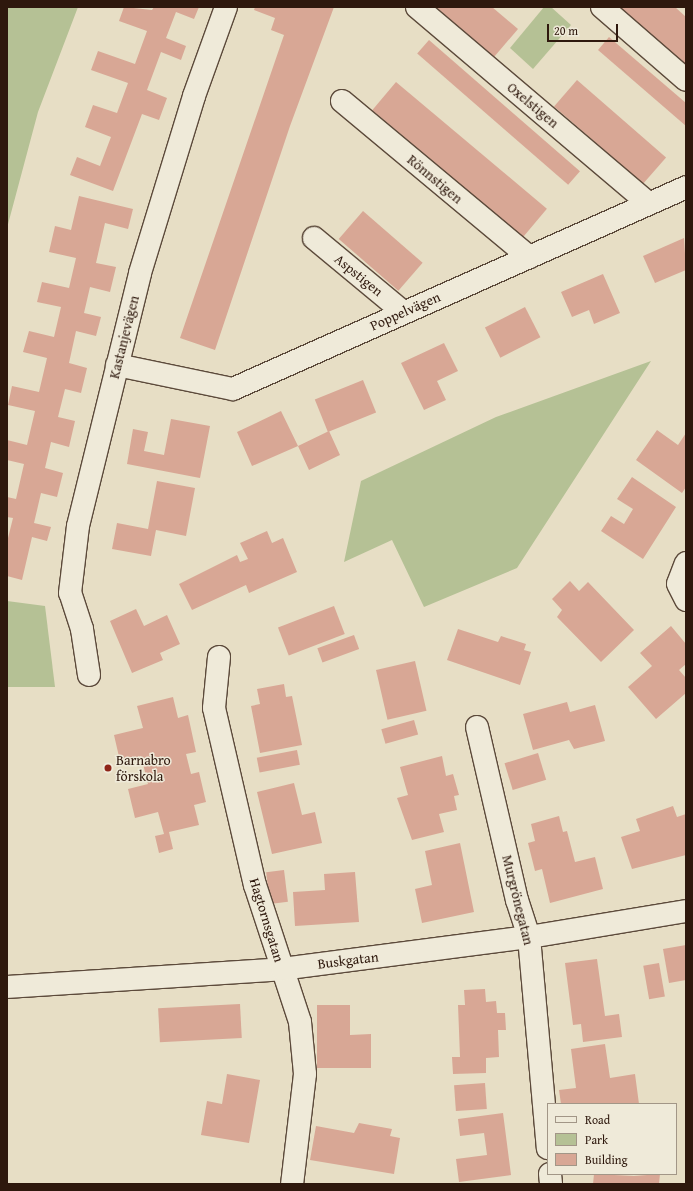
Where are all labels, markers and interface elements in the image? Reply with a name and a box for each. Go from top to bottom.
scale bar [549,16,620,42]
text: 20 m [554,22,578,39]
street label: Oxelstigen [504,79,562,131]
street label: Rönnstigen [404,151,466,207]
street label: Aspstigen [331,250,387,300]
street label: Poppelvägen [367,288,443,334]
street label: Kastanjevägen [106,294,142,380]
place label: Barnabro förskola [116,752,171,784]
marker: Barnabro förskola [103,763,113,773]
street label: Murgrönegatan [499,853,537,947]
street label: Hagtornsgatan [246,876,288,964]
street label: Buskgatan [317,948,379,972]
legend [547,1103,677,1175]
text: Road [585,1111,610,1128]
text: Park [585,1131,608,1148]
text: Building [585,1151,628,1168]

